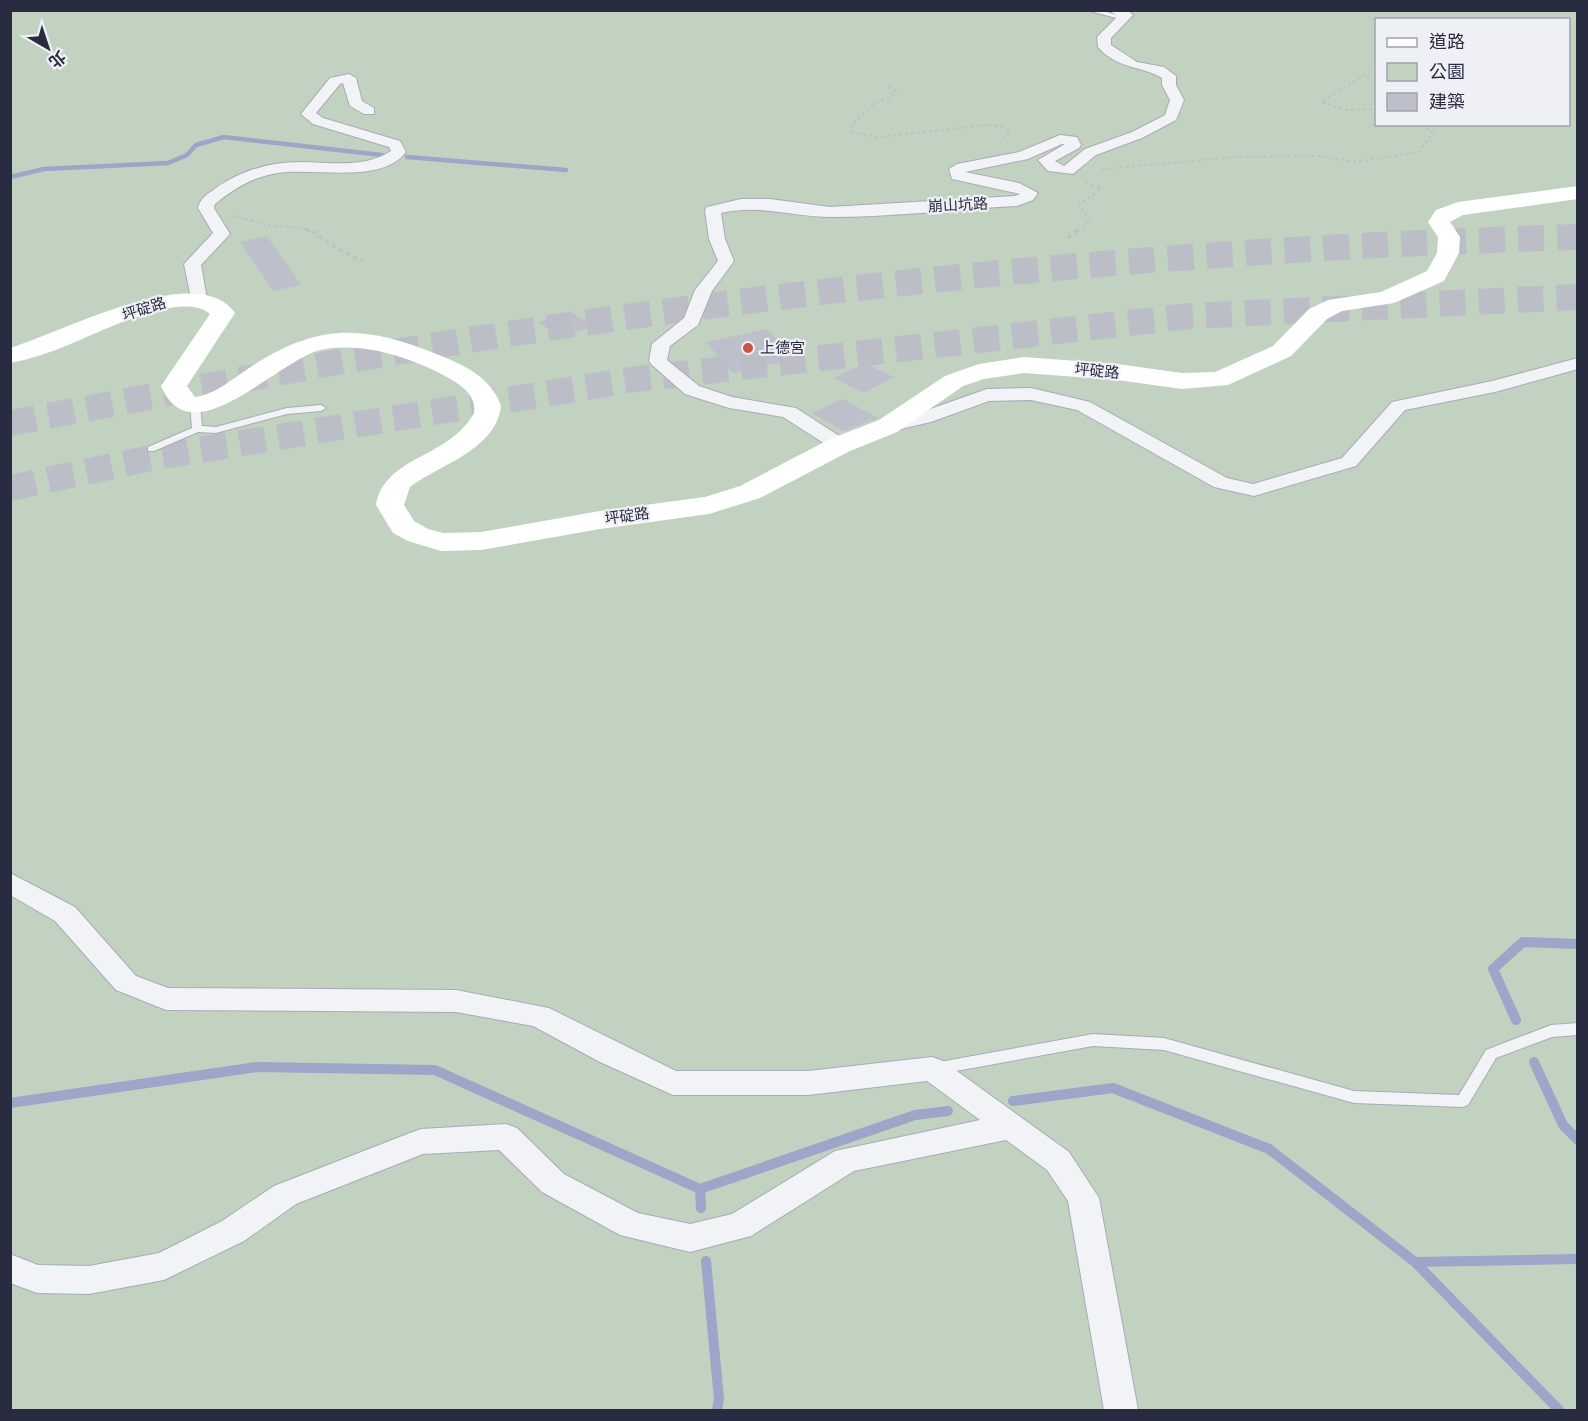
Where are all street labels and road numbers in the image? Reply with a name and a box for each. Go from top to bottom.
street label: 崩山坑路 [928,194,988,216]
street label: 坪碇路 [120,293,168,325]
street label: 坪碇路 [1074,360,1120,382]
street label: 坪碇路 [603,504,651,528]

